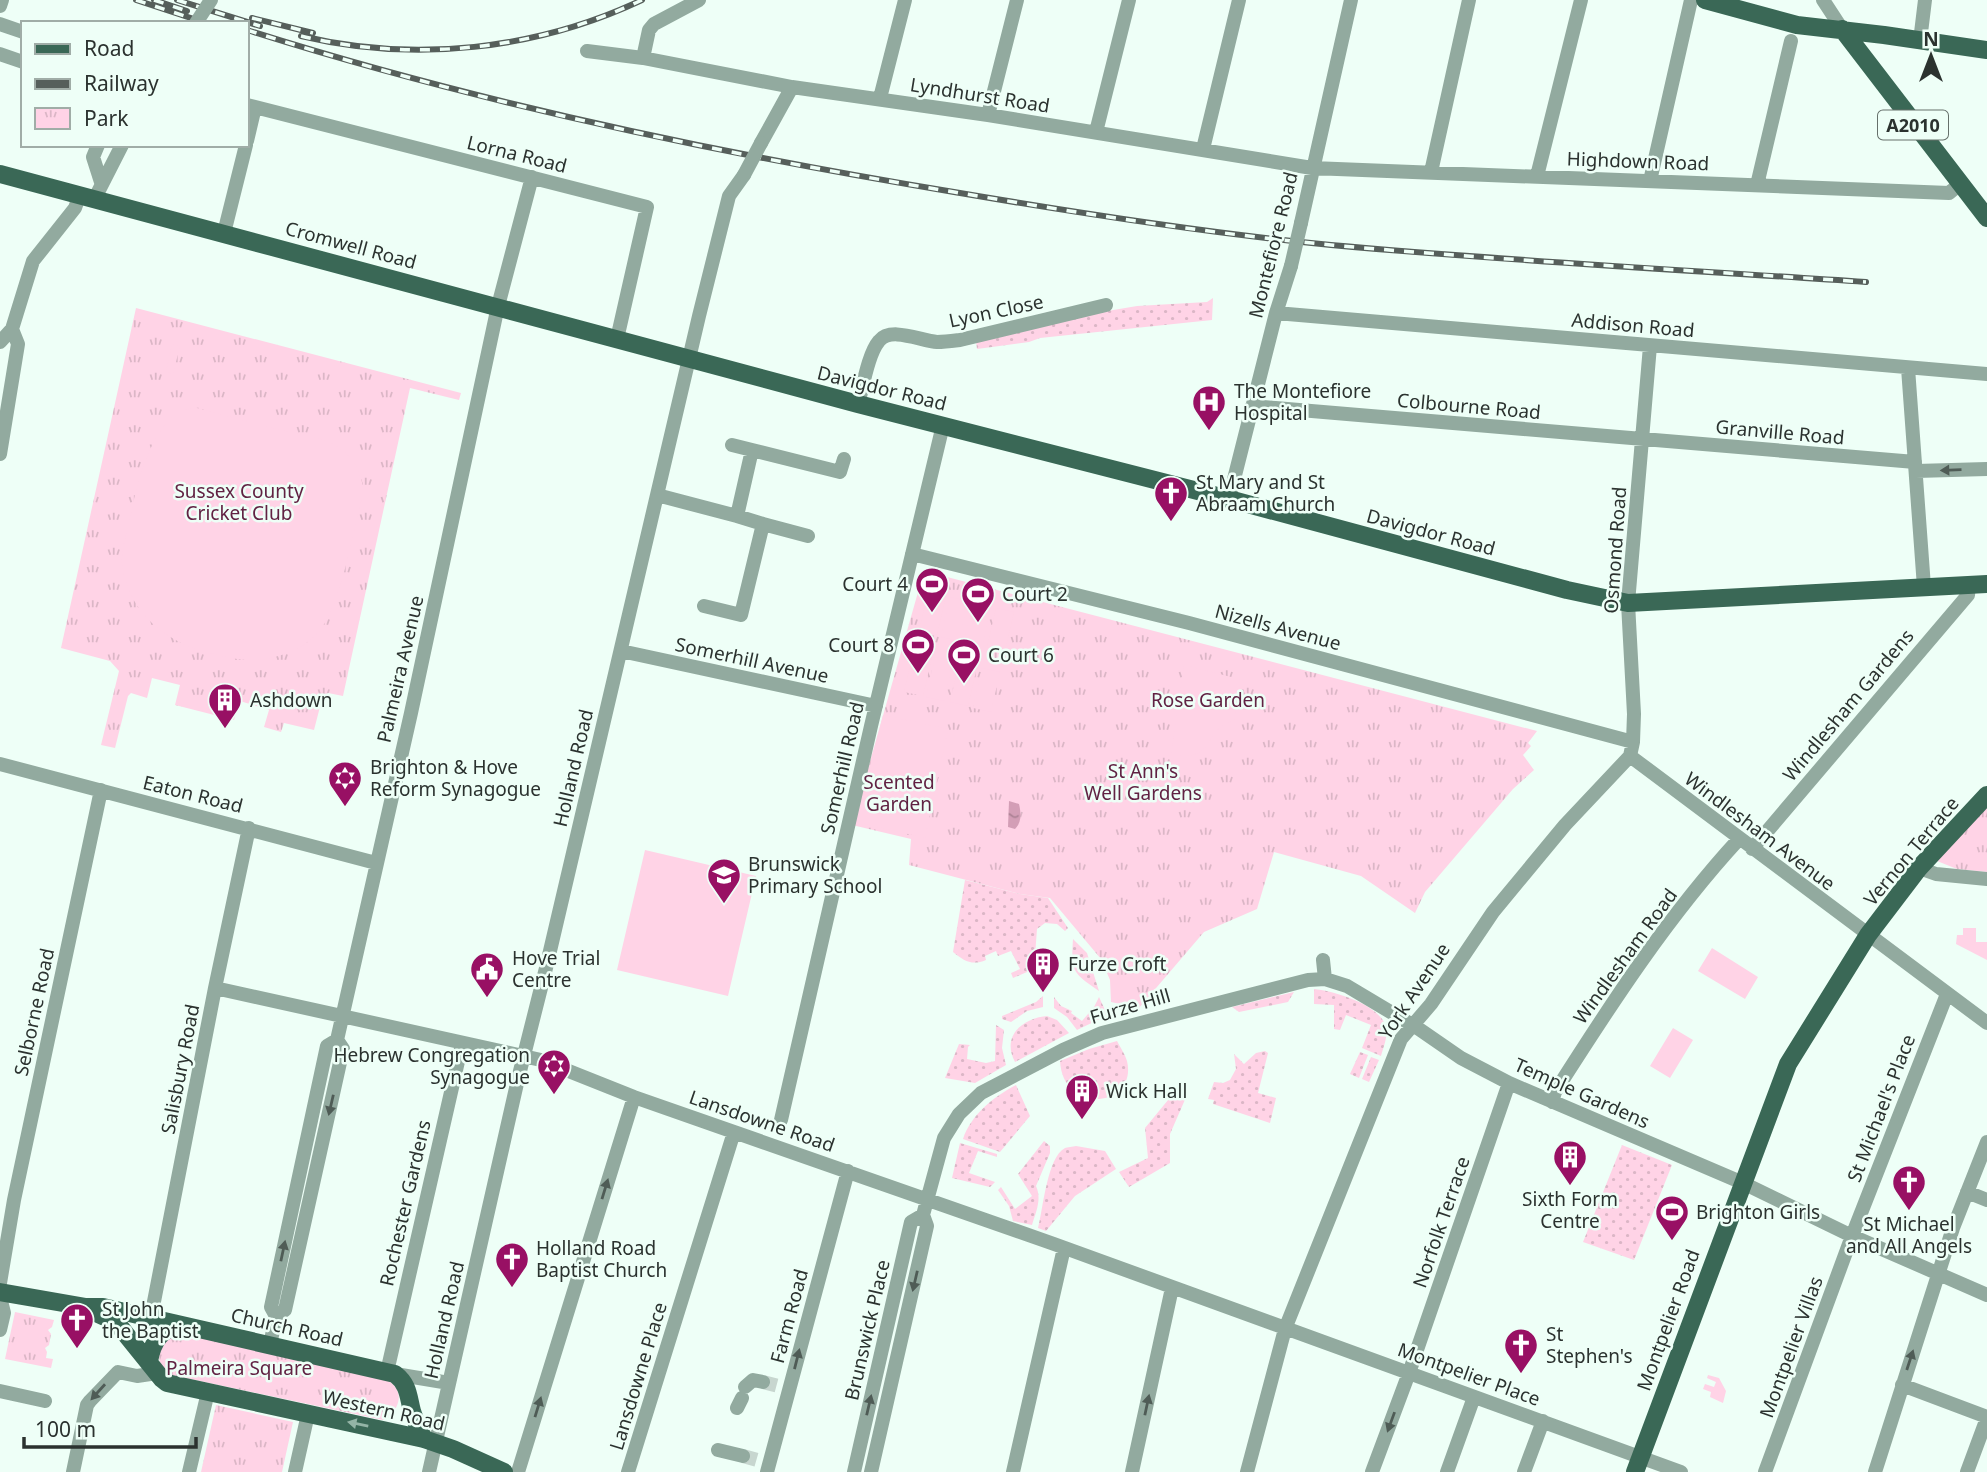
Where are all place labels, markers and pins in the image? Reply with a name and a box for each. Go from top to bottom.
place label: The Montefiore Hospital [1234,378,1371,426]
hospital icon: The Montefiore Hospital [1190,383,1228,432]
place label: St Mary and St Abraam Church [1196,469,1335,517]
church icon: St Mary and St Abraam Church [1152,474,1190,523]
sports icon: Court 4 [913,565,951,614]
place label: Court 4 [842,571,908,597]
sports icon: Court 2 [959,575,997,624]
place label: Court 2 [1002,581,1068,607]
sports icon: Court 8 [899,626,937,675]
place label: Court 8 [828,632,894,658]
sports icon: Court 6 [945,636,983,685]
place label: Court 6 [988,642,1054,668]
building icon: Ashdown [206,681,244,730]
place label: Ashdown [250,687,332,713]
place label: Brighton & Hove Reform Synagogue [370,754,541,802]
synagogue icon: Brighton & Hove Reform Synagogue [326,759,364,808]
place label: Brunswick Primary School [748,851,882,899]
school or university icon: Brunswick Primary School [705,856,743,905]
place label: Hove Trial Centre [512,945,600,993]
building icon: Furze Croft [1024,945,1062,994]
public building icon: Hove Trial Centre [468,950,506,999]
place label: Furze Croft [1068,951,1167,977]
place label: Hebrew Congregation Synagogue [333,1042,530,1090]
synagogue icon: Hebrew Congregation Synagogue [535,1047,573,1096]
building icon: Wick Hall [1063,1072,1101,1121]
place label: Wick Hall [1106,1078,1187,1104]
building icon: Sixth Form Centre [1551,1138,1589,1187]
church icon: St Michael and All Angels [1890,1163,1928,1212]
place label: Sixth Form Centre [1522,1186,1618,1234]
sports icon: Brighton Girls [1653,1193,1691,1242]
place label: Brighton Girls [1696,1199,1820,1225]
place label: St Michael and All Angels [1846,1211,1972,1259]
place label: Holland Road Baptist Church [536,1235,667,1283]
church icon: Holland Road Baptist Church [493,1240,531,1289]
place label: St John the Baptist [102,1296,199,1344]
church icon: St John the Baptist [58,1301,96,1350]
place label: St Stephen's [1546,1321,1633,1369]
church icon: St Stephen's [1502,1326,1540,1375]

